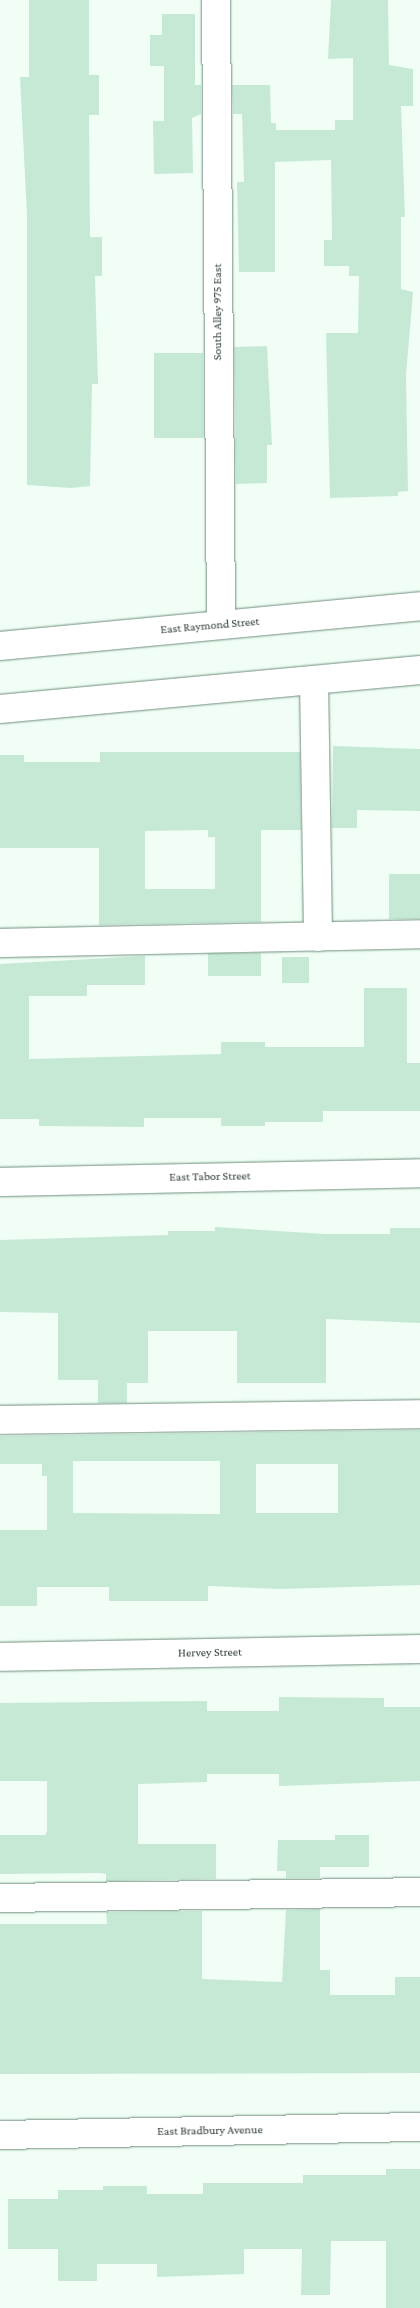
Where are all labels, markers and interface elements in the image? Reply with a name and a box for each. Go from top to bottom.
street label: South Alley 975 East [211,264,225,360]
street label: East Raymond Street [160,614,260,638]
street label: East Tabor Street [169,1169,251,1185]
street label: Hervey Street [178,1645,242,1661]
street label: East Bradbury Avenue [157,2123,263,2139]

